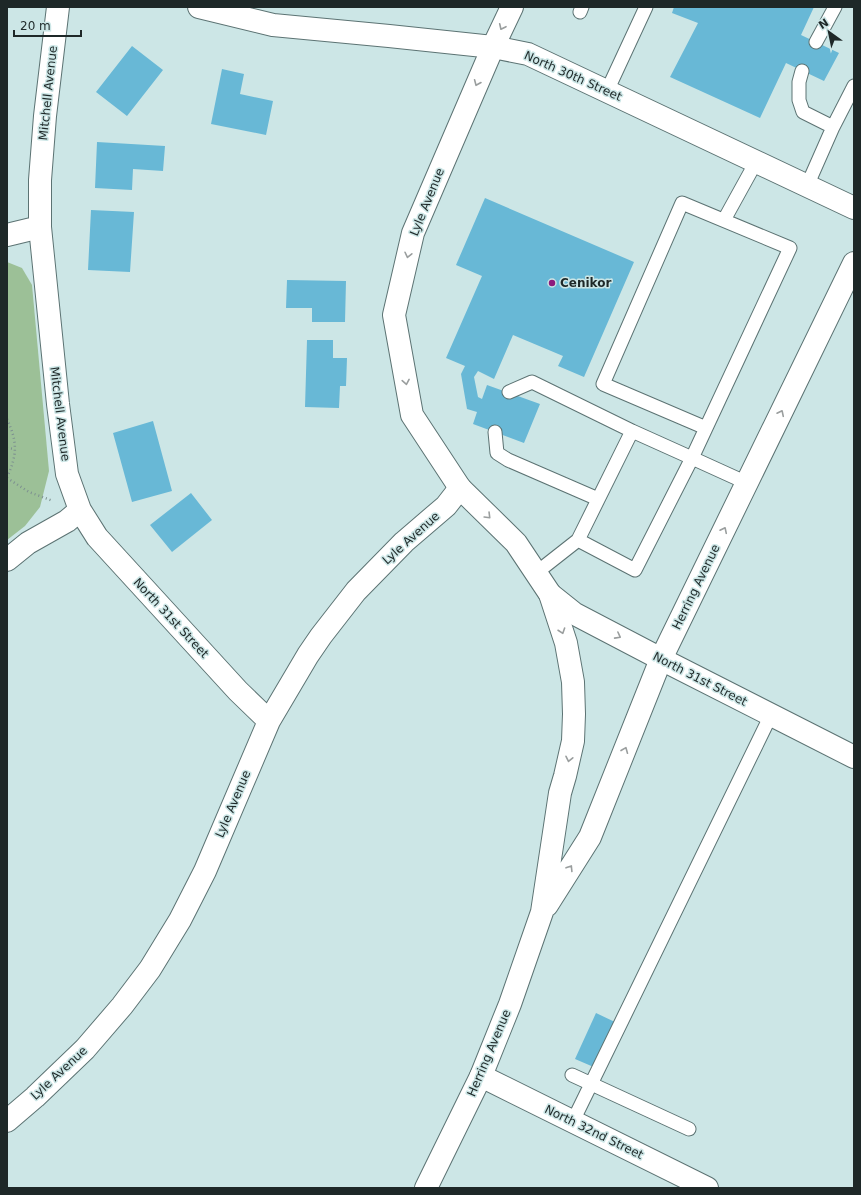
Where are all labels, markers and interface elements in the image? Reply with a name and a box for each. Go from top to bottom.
scale bar [14,12,81,38]
north arrow [809,12,849,52]
text: N [816,16,831,32]
text: 20 m [20,19,51,33]
one-way arrow [499,23,507,30]
street label: Mitchell Avenue [36,45,60,141]
street label: North 30th Street [522,48,624,104]
one-way arrow [474,79,482,86]
street label: Lyle Avenue [407,166,447,238]
one-way arrow [404,251,412,258]
place label: Cenikor [560,276,612,290]
marker: Cenikor [547,278,557,288]
street label: Mitchell Avenue [47,366,73,462]
one-way arrow [401,379,410,385]
one-way arrow [776,409,784,417]
street label: Lyle Avenue [380,509,442,567]
one-way arrow [483,511,491,519]
one-way arrow [719,526,727,534]
street label: Herring Avenue [669,542,723,632]
street label: North 31st Street [130,575,212,661]
one-way arrow [558,627,566,634]
one-way arrow [614,632,621,639]
street label: North 31st Street [651,649,750,709]
one-way arrow [620,746,628,753]
one-way arrow [565,756,573,762]
street label: Lyle Avenue [213,768,253,840]
one-way arrow [565,865,572,872]
street label: Herring Avenue [464,1007,514,1099]
street label: Lyle Avenue [28,1043,90,1103]
street label: North 32nd Street [542,1102,646,1162]

